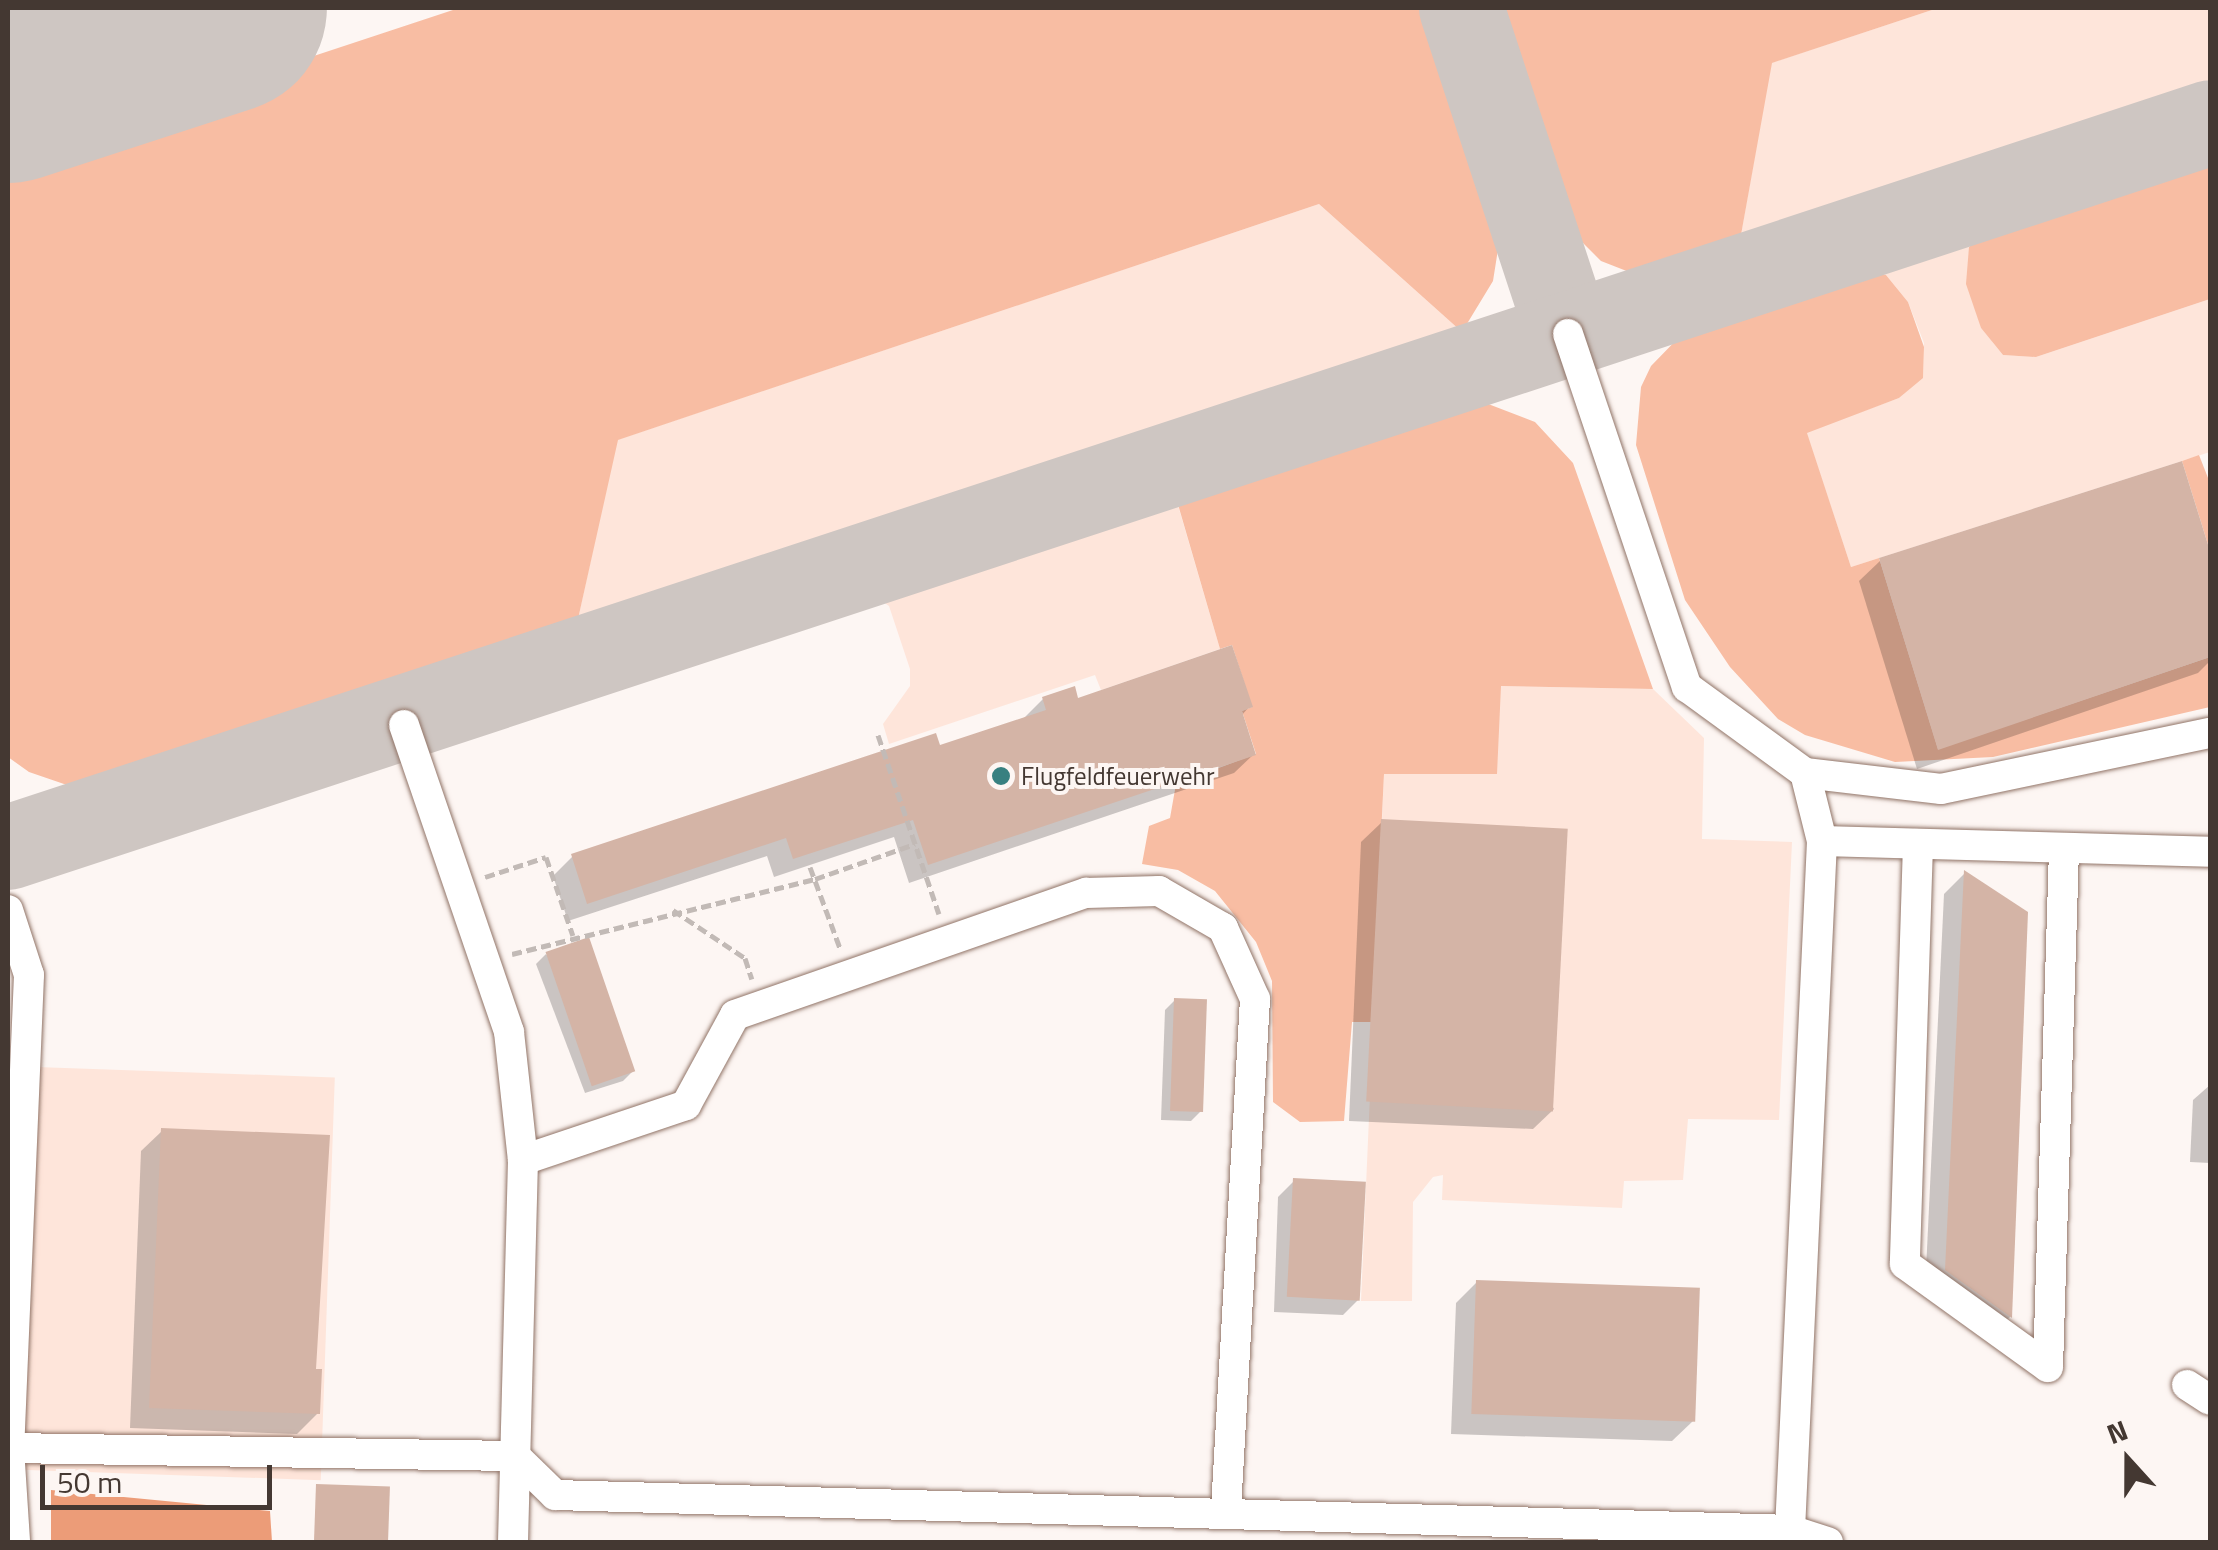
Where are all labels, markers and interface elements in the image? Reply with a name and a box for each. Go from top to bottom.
place label: Flugfeldfeuerwehr [1021,761,1215,791]
marker: Flugfeldfeuerwehr [990,765,1012,787]
text: N [2100,1408,2134,1455]
north arrow [2078,1410,2178,1510]
scale bar [45,1445,278,1507]
text: 50 m [57,1459,122,1505]

